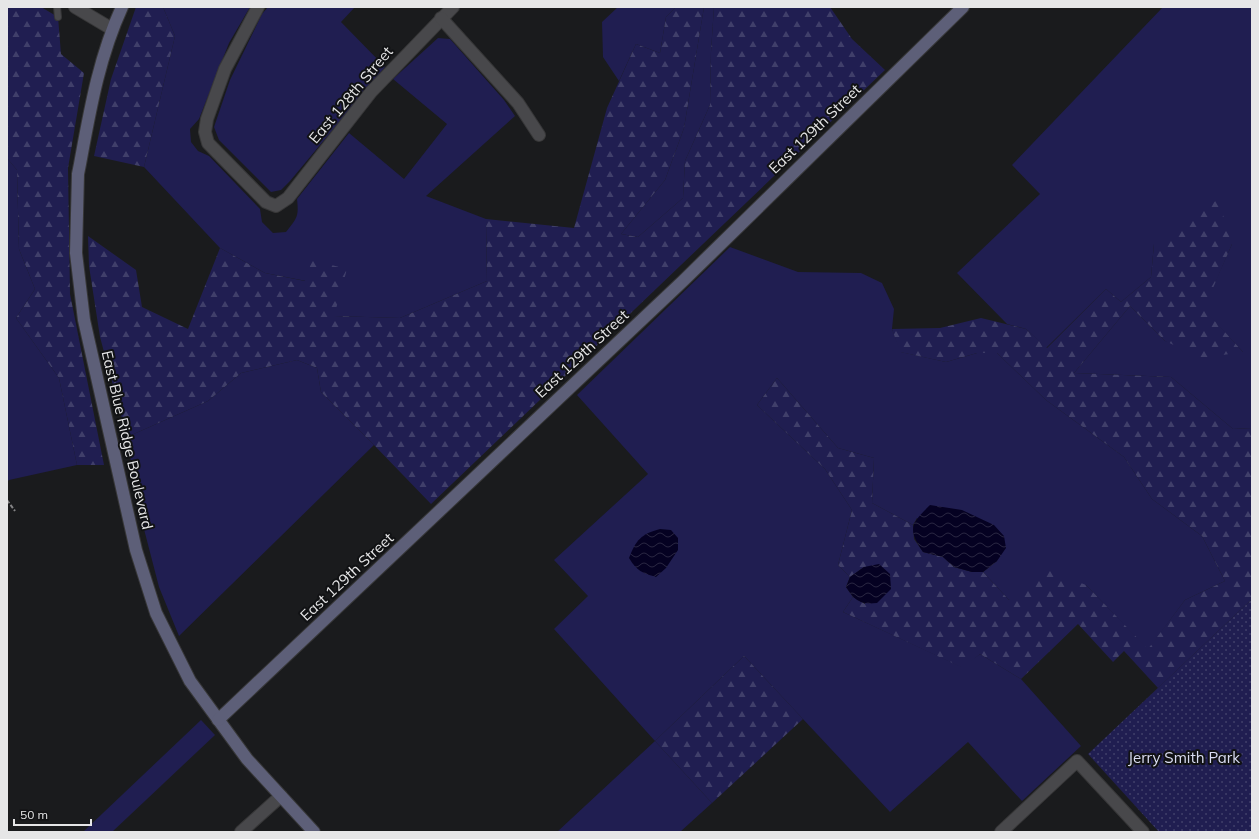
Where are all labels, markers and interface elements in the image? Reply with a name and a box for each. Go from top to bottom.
street label: East 128th Street [305,42,397,147]
street label: East 129th Street [765,80,865,177]
street label: East 129th Street [531,306,632,402]
street label: East Blue Ridge Boulevard [98,349,157,531]
street label: East 129th Street [296,529,397,625]
park label: Jerry Smith Park [1128,748,1240,767]
scale bar [14,801,91,827]
text: 50 m [20,807,48,822]

